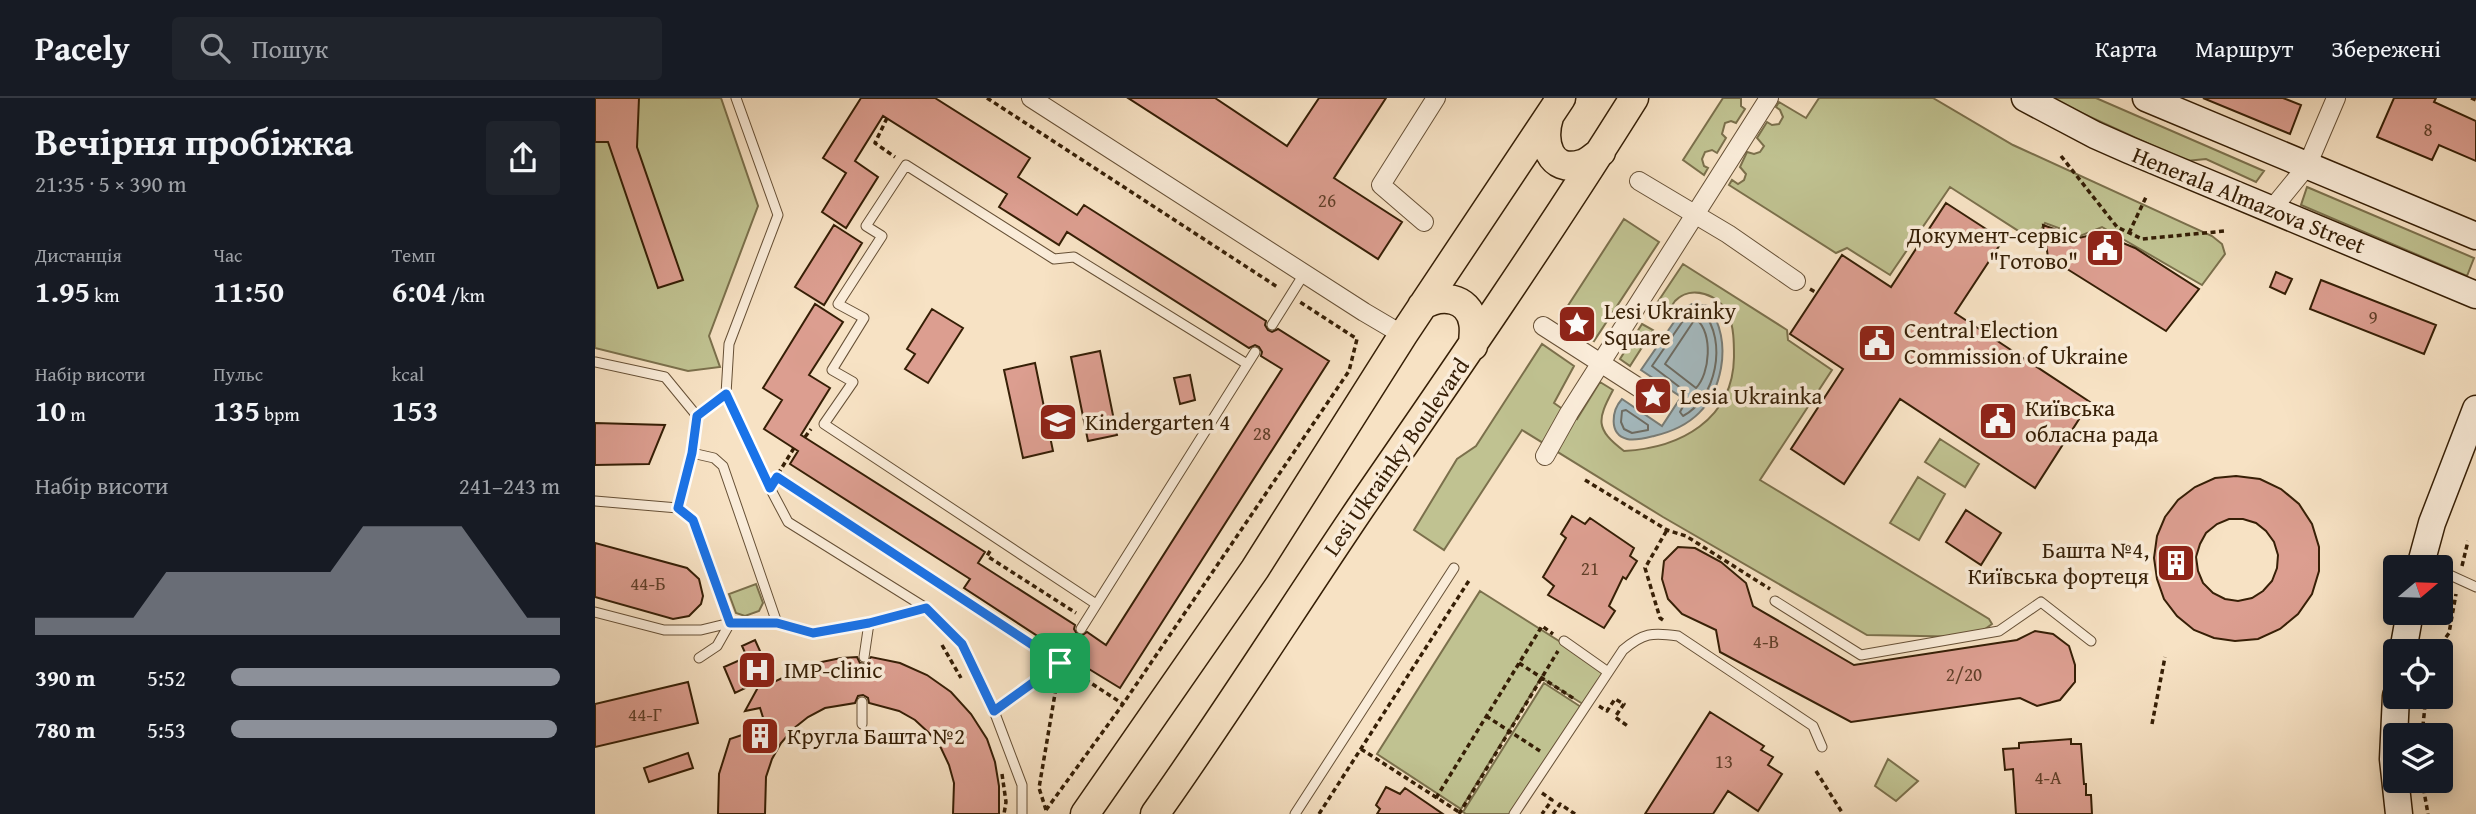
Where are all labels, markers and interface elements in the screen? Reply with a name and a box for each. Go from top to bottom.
search box [172,17,662,80]
text: Pacely [35,24,130,72]
icon: search [196,29,234,67]
text: Пошук [252,29,328,68]
text: Карта [2095,31,2157,66]
text: Маршрут [2195,31,2293,66]
text: Збережені [2331,31,2441,66]
text: Вечірня пробіжка [35,113,353,169]
house number: 8 [2423,115,2433,143]
button: share [486,121,560,195]
street label: Henerala Almazova Street [2128,138,2371,261]
text: 21:35 · 5 × 390 m [35,167,187,200]
house number: 26 [1318,186,1336,214]
place label: Документ-сервіс "Готово" [1906,218,2078,277]
public building icon: Документ-сервіс "Готово" [2084,227,2126,269]
text: Дистанція [35,241,122,269]
text: Час [213,241,242,269]
text: Темп [392,241,436,269]
text: 1.95 [35,269,90,313]
text: 11:50 [213,269,284,313]
text: 6:04 [392,269,447,313]
text: km [90,281,119,309]
text: /km [447,281,485,309]
place label: Lesi Ukrainky Square [1604,294,1737,353]
place icon: Lesi Ukrainky Square [1556,303,1598,345]
house number: 9 [2368,303,2378,331]
place label: Central Election Commission of Ukraine [1904,313,2128,372]
public building icon: Central Election Commission of Ukraine [1856,322,1898,364]
street label: Lesi Ukrainky Boulevard [1315,350,1477,562]
text: Набір висоти [35,360,145,388]
text: Пульс [213,360,263,388]
text: kcal [392,360,424,388]
place icon: Lesia Ukrainka [1632,375,1674,417]
place label: Lesia Ukrainka [1680,379,1823,412]
text: 10 [35,388,66,432]
text: 135 [213,388,260,432]
text: 153 [392,388,438,432]
place label: Київська обласна рада [2025,391,2159,450]
text: m [66,400,86,428]
text: bpm [260,400,300,428]
public building icon: Київська обласна рада [1977,400,2019,442]
school or university icon: Kindergarten 4 [1037,401,1079,443]
place label: Kindergarten 4 [1085,405,1230,438]
house number: 28 [1253,419,1271,447]
text: Набір висоти [35,469,169,502]
text: 241–243 m [459,469,560,502]
place label: Башта №4, Київська фортеця [1968,533,2149,592]
building icon: Башта №4, Київська фортеця [2155,542,2197,584]
house number: 21 [1581,554,1599,582]
north arrow [2383,555,2453,625]
map controls [2383,555,2453,793]
house number: 44-Б [630,569,666,597]
house number: 4-В [1753,627,1779,655]
pin [1030,633,1090,693]
button: locate [2383,639,2453,709]
icon: arrive [1041,644,1079,682]
hospital icon: IMP-clinic [736,649,778,691]
place label: IMP-clinic [784,653,883,686]
house number: 2/20 [1946,660,1982,688]
text: 390 m [35,661,96,694]
text: 5:52 [147,661,186,694]
house number: 44-Г [628,700,662,728]
text: 780 m [35,713,96,746]
text: 5:53 [147,713,186,746]
building icon: Кругла Башта №2 [739,715,781,757]
place label: Кругла Башта №2 [787,719,965,752]
button: layers [2383,723,2453,793]
house number: 13 [1715,747,1733,775]
house number: 4-А [2034,763,2062,791]

